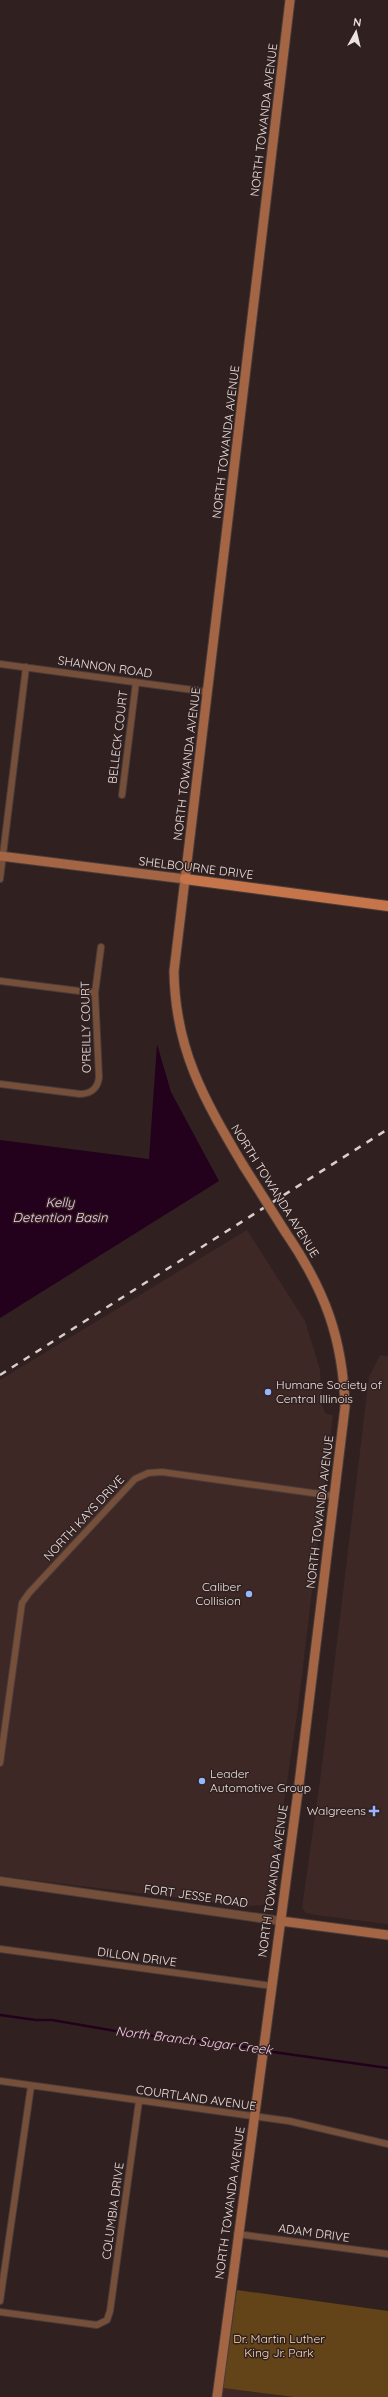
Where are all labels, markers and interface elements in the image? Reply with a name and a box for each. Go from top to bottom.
north arrow [336,12,376,52]
text: N [352,15,362,30]
street label: NORTH TOWANDA AVENUE [247,42,280,197]
street label: NORTH TOWANDA AVENUE [209,364,242,519]
street label: SHANNON ROAD [57,652,154,681]
street label: NORTH TOWANDA AVENUE [170,686,203,841]
street label: BELLECK COURT [104,689,131,785]
street label: SHELBOURNE DRIVE [138,853,254,882]
street label: O'REILLY COURT [77,981,94,1073]
street label: NORTH TOWANDA AVENUE [228,1121,323,1260]
water label: Kelly Detention Basin [13,1194,108,1225]
place label: Humane Society of Central Illinois [276,1377,383,1406]
marker: Humane Society of Central Illinois [263,1387,273,1397]
street label: NORTH TOWANDA AVENUE [303,1434,336,1589]
street label: NORTH KAYS DRIVE [40,1472,127,1563]
place label: Caliber Collision [195,1579,241,1608]
marker: Caliber Collision [244,1589,254,1599]
place label: Leader Automotive Group [210,1766,311,1795]
marker: Leader Automotive Group [197,1776,207,1786]
street label: NORTH TOWANDA AVENUE [254,1803,291,1958]
place label: Walgreens [307,1803,366,1818]
marker: Walgreens [369,1806,379,1816]
street label: FORT JESSE ROAD [143,1881,249,1910]
street label: DILLON DRIVE [96,1944,178,1970]
water label: North Branch Sugar Creek [115,2022,274,2058]
street label: COURTLAND AVENUE [135,2082,257,2113]
street label: NORTH TOWANDA AVENUE [211,2125,248,2280]
street label: COLUMBIA DRIVE [98,2161,127,2260]
street label: ADAM DRIVE [277,2220,351,2245]
park label: Dr. Martin Luther King Jr. Park [233,2331,325,2360]

